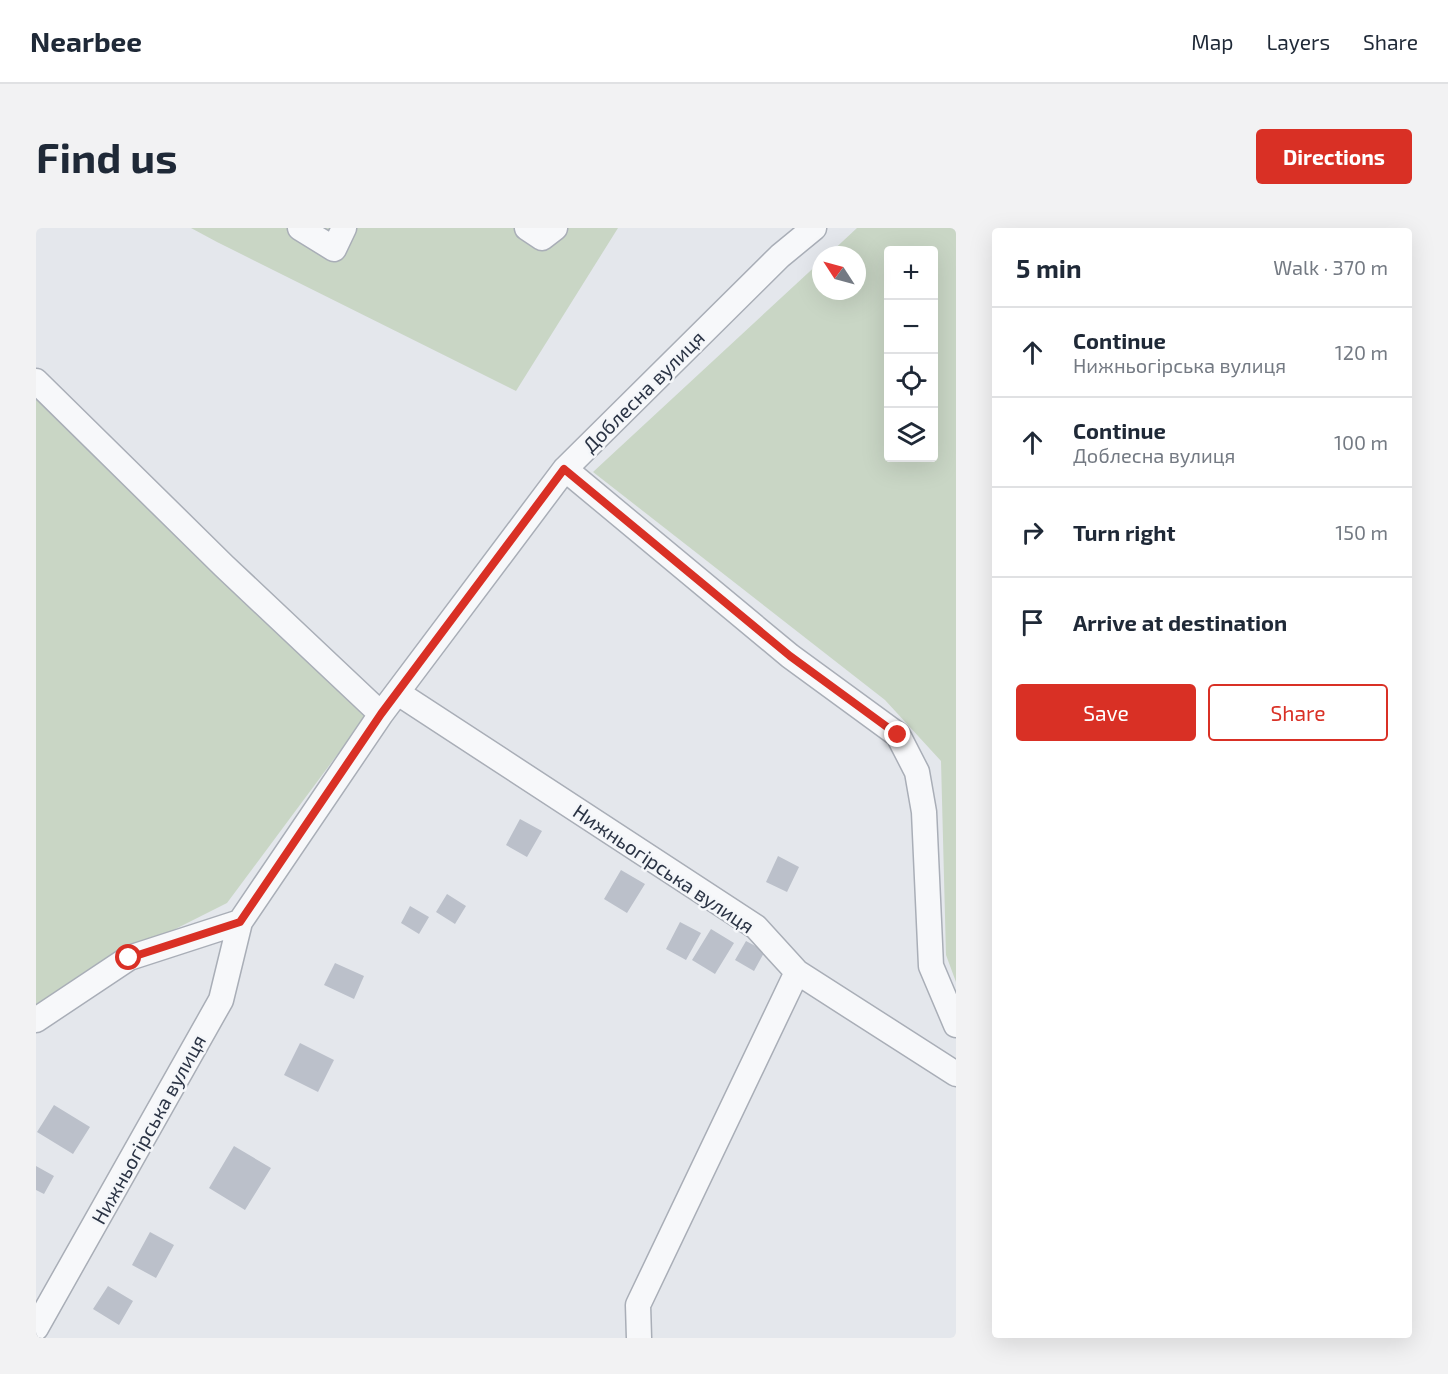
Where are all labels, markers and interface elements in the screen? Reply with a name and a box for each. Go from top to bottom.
text: Nearbee [30,24,142,58]
text: Map [1191,29,1233,54]
text: Layers [1266,29,1330,54]
text: Share [1363,29,1418,54]
button: Directions [1256,129,1412,184]
text: Find us [36,131,178,181]
north arrow [812,246,866,300]
map controls [884,246,938,462]
button: + [884,246,938,300]
text: 5 min [1016,252,1082,283]
text: Walk · 370 m [1273,255,1388,279]
button: − [884,300,938,354]
street label: Доблесна вулиця [577,325,710,458]
text: Continue [1073,327,1166,353]
icon: ahead [1016,336,1049,369]
text: 120 m [1335,340,1388,364]
text: Нижньогірська вулиця [1073,353,1286,377]
button: locate [884,354,938,408]
button: layers [884,408,938,462]
text: Continue [1073,417,1166,443]
icon: ahead [1016,426,1049,459]
text: 100 m [1334,430,1388,454]
text: Доблесна вулиця [1073,443,1235,467]
icon: right [1016,516,1049,549]
text: Turn right [1073,519,1175,545]
text: 150 m [1335,520,1388,544]
icon: arrive [1016,606,1049,639]
text: Arrive at destination [1073,609,1287,635]
button: Save [1016,684,1196,741]
button: Share [1208,684,1388,741]
route end [884,721,910,747]
street label: Нижньогірська вулиця [568,798,759,938]
route start [115,944,141,970]
street label: Нижньогірська вулиця [86,1030,211,1229]

